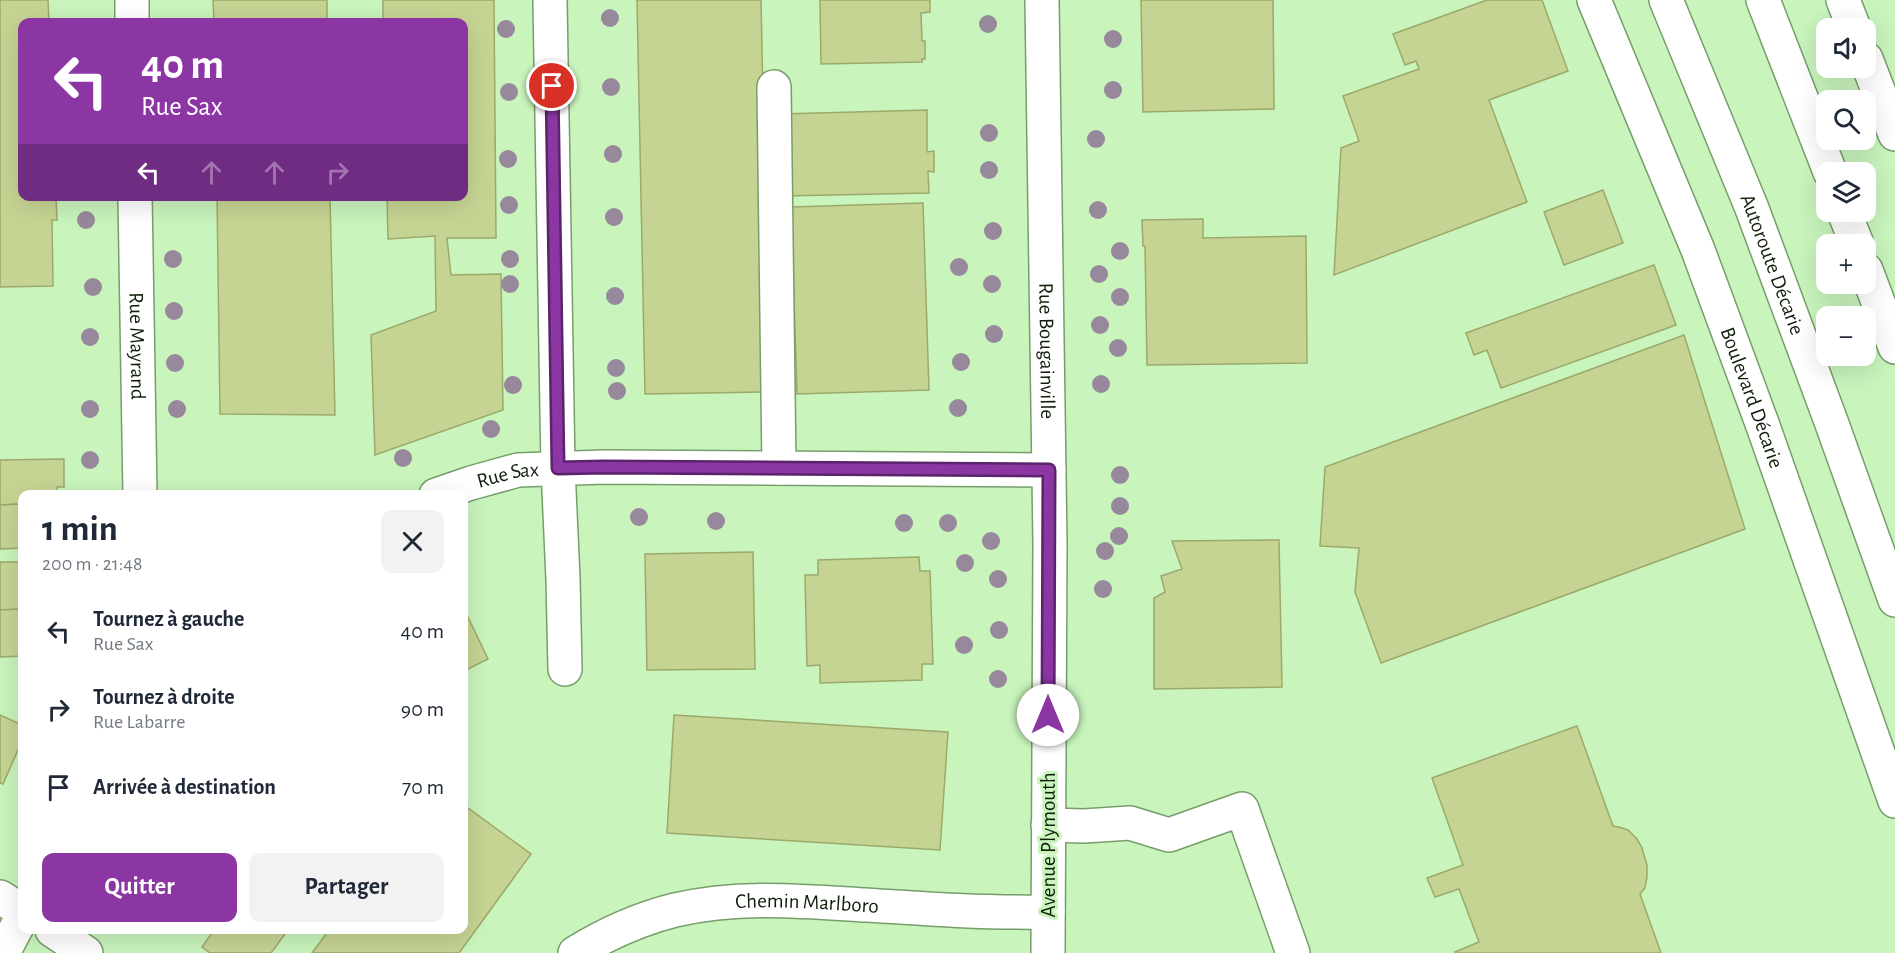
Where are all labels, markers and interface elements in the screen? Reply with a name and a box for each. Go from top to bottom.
map controls [1816,18,1876,366]
button: sound [1816,18,1876,78]
icon: left [42,42,120,120]
text: 40 m [141,44,224,86]
pin [526,60,577,111]
icon: arrive [535,69,568,102]
button: search [1816,90,1876,150]
text: Rue Sax [141,93,223,120]
icon: left [132,156,165,189]
icon: ahead [195,156,228,189]
icon: ahead [258,156,291,189]
icon: right [321,156,354,189]
button: layers [1816,162,1876,222]
street label: Autoroute Décarie [1737,191,1808,338]
button: + [1816,234,1876,294]
street label: Rue Bougainville [1036,283,1059,419]
street label: Rue Mayrand [126,292,149,400]
button: − [1816,306,1876,366]
street label: Boulevard Décarie [1717,324,1787,471]
street label: Rue Sax [474,459,539,491]
button: close [381,510,444,573]
text: 1 min [42,511,118,547]
text: 200 m · 21:48 [42,554,142,574]
text: Tournez à gauche [93,608,244,630]
icon: left [42,615,75,648]
text: 40 m [401,620,444,642]
text: Rue Sax [93,634,153,654]
position arrow [1016,683,1080,747]
text: Tournez à droite [93,686,235,708]
icon: right [42,693,75,726]
text: 90 m [401,698,444,720]
text: Rue Labarre [93,712,185,732]
icon: arrive [42,771,75,804]
street label: Avenue Plymouth [1038,772,1059,918]
text: Arrivée à destination [93,776,276,798]
text: 70 m [402,776,444,798]
button: Quitter [42,853,237,922]
button: Partager [249,853,444,922]
street label: Chemin Marlboro [735,890,879,916]

